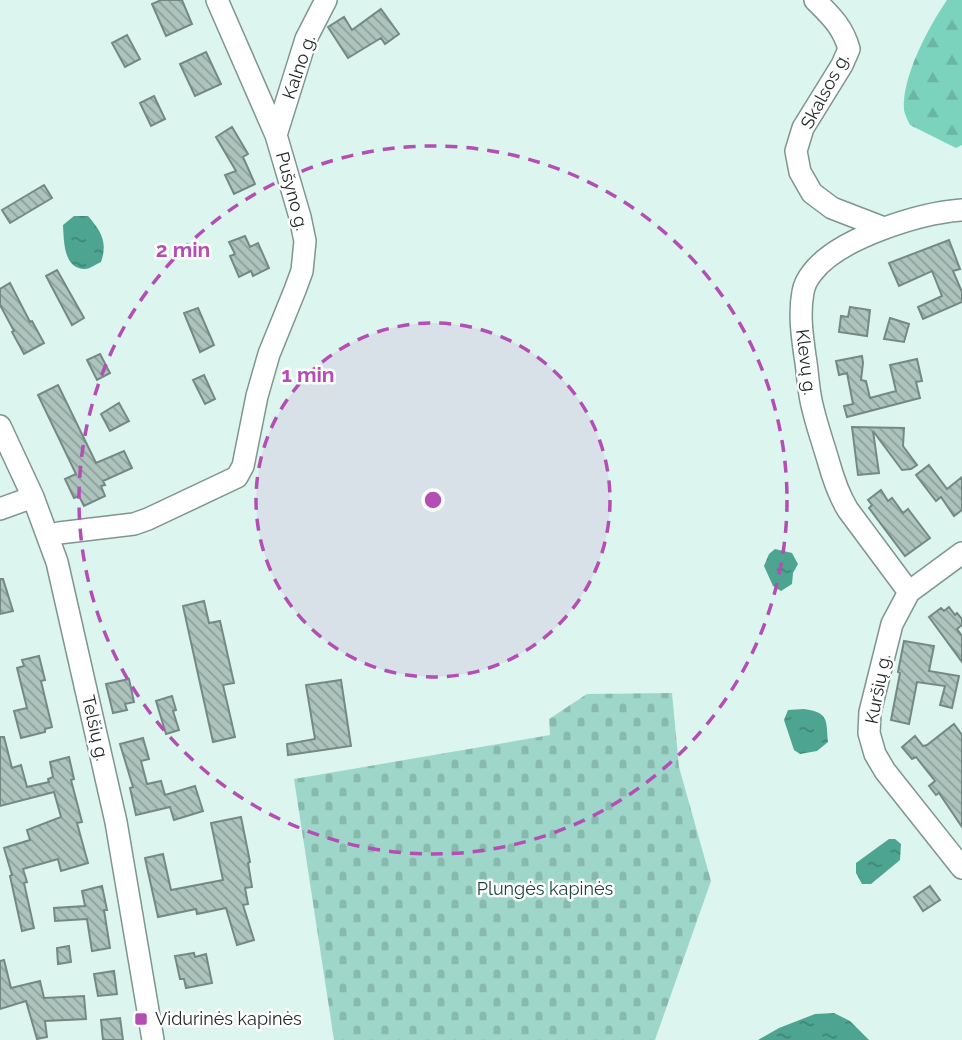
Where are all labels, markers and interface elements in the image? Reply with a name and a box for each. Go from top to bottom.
street label: Kalno g. [278,32,319,102]
street label: Skalsos g. [796,49,853,132]
street label: Pušyno g. [272,149,313,232]
text: 2 min [156,237,210,262]
street label: Klevų g. [792,328,821,396]
text: 1 min [281,362,335,387]
centre of rings [421,488,445,512]
street label: Kuršių g. [860,652,895,726]
street label: Telšių g. [78,693,113,763]
park label: Plungės kapinės [477,878,613,899]
place label: Vidurinės kapinės [155,1008,302,1029]
marker: Vidurinės kapinės [133,1011,149,1027]

